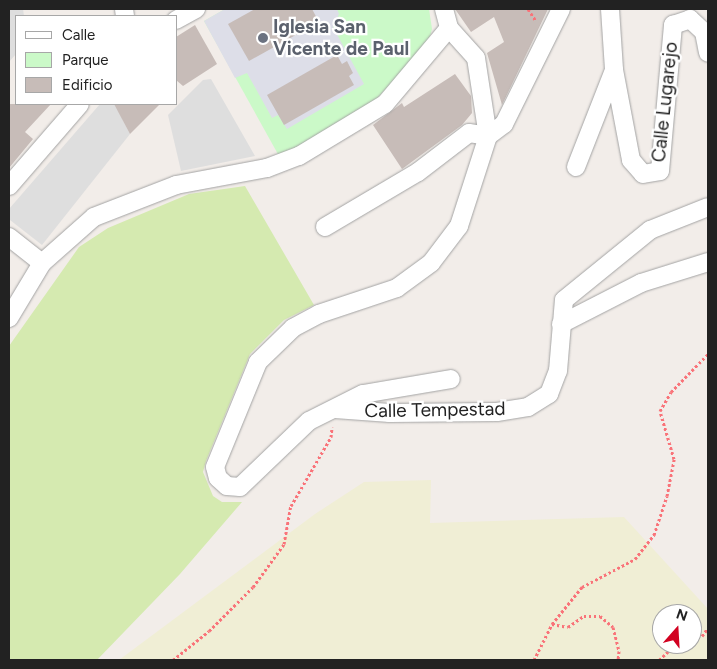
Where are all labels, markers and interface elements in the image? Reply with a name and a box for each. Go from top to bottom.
legend [15,15,178,105]
place label: Iglesia San Vicente de Paul [273,16,409,60]
text: Calle [62,26,95,44]
marker: Iglesia San Vicente de Paul [257,32,269,44]
street label: Calle Lugarejo [647,41,683,163]
text: Parque [62,51,109,69]
text: Edificio [62,76,112,94]
street label: Calle Tempestad [364,397,506,423]
north arrow [652,604,702,654]
text: N [674,605,690,625]

